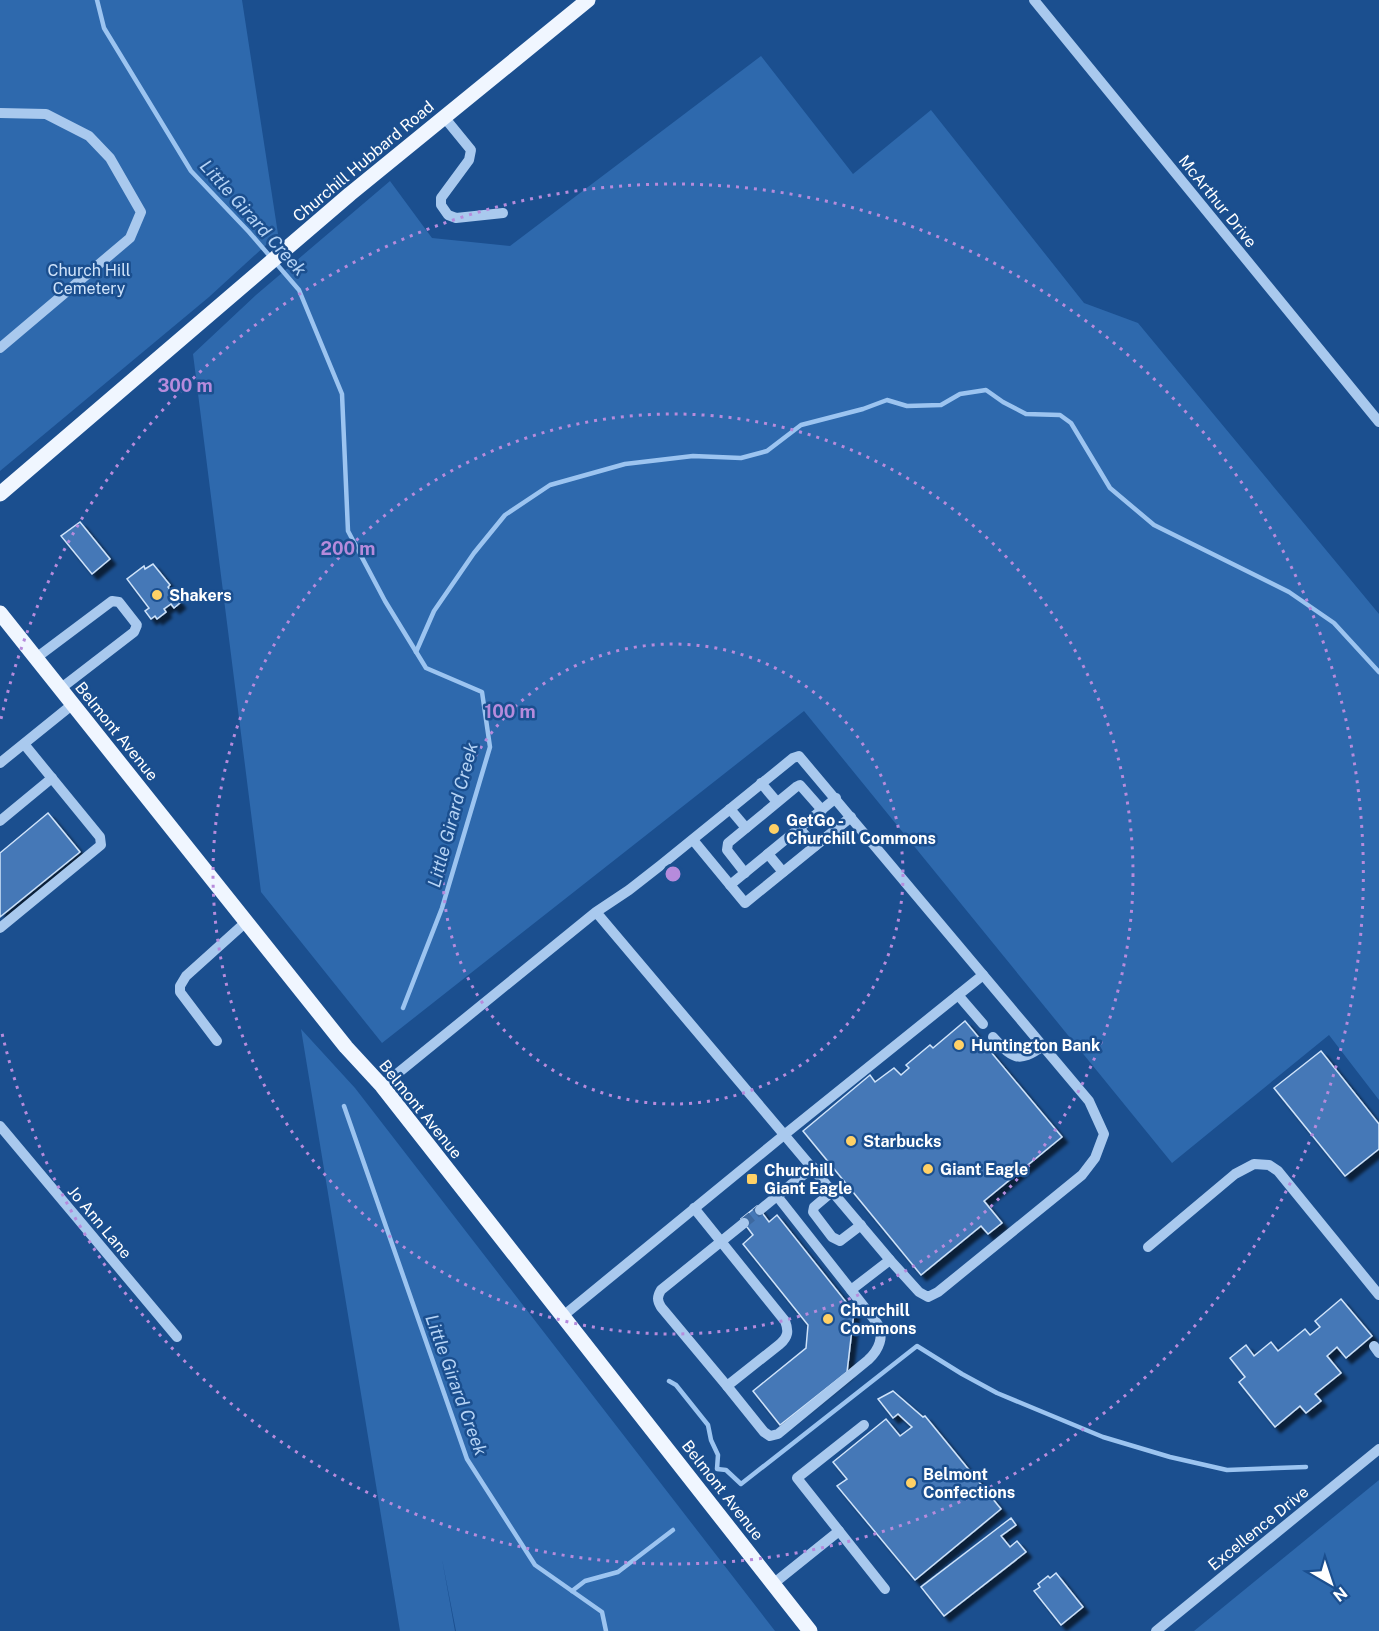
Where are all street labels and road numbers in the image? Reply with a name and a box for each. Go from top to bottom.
street label: Churchill Hubbard Road [289,97,438,226]
street label: McArthur Drive [1175,151,1261,251]
street label: Belmont Avenue [71,678,162,784]
street label: Belmont Avenue [375,1056,466,1162]
street label: Jo Ann Lane [64,1182,135,1262]
street label: Belmont Avenue [678,1437,767,1544]
street label: Excellence Drive [1204,1482,1312,1575]

